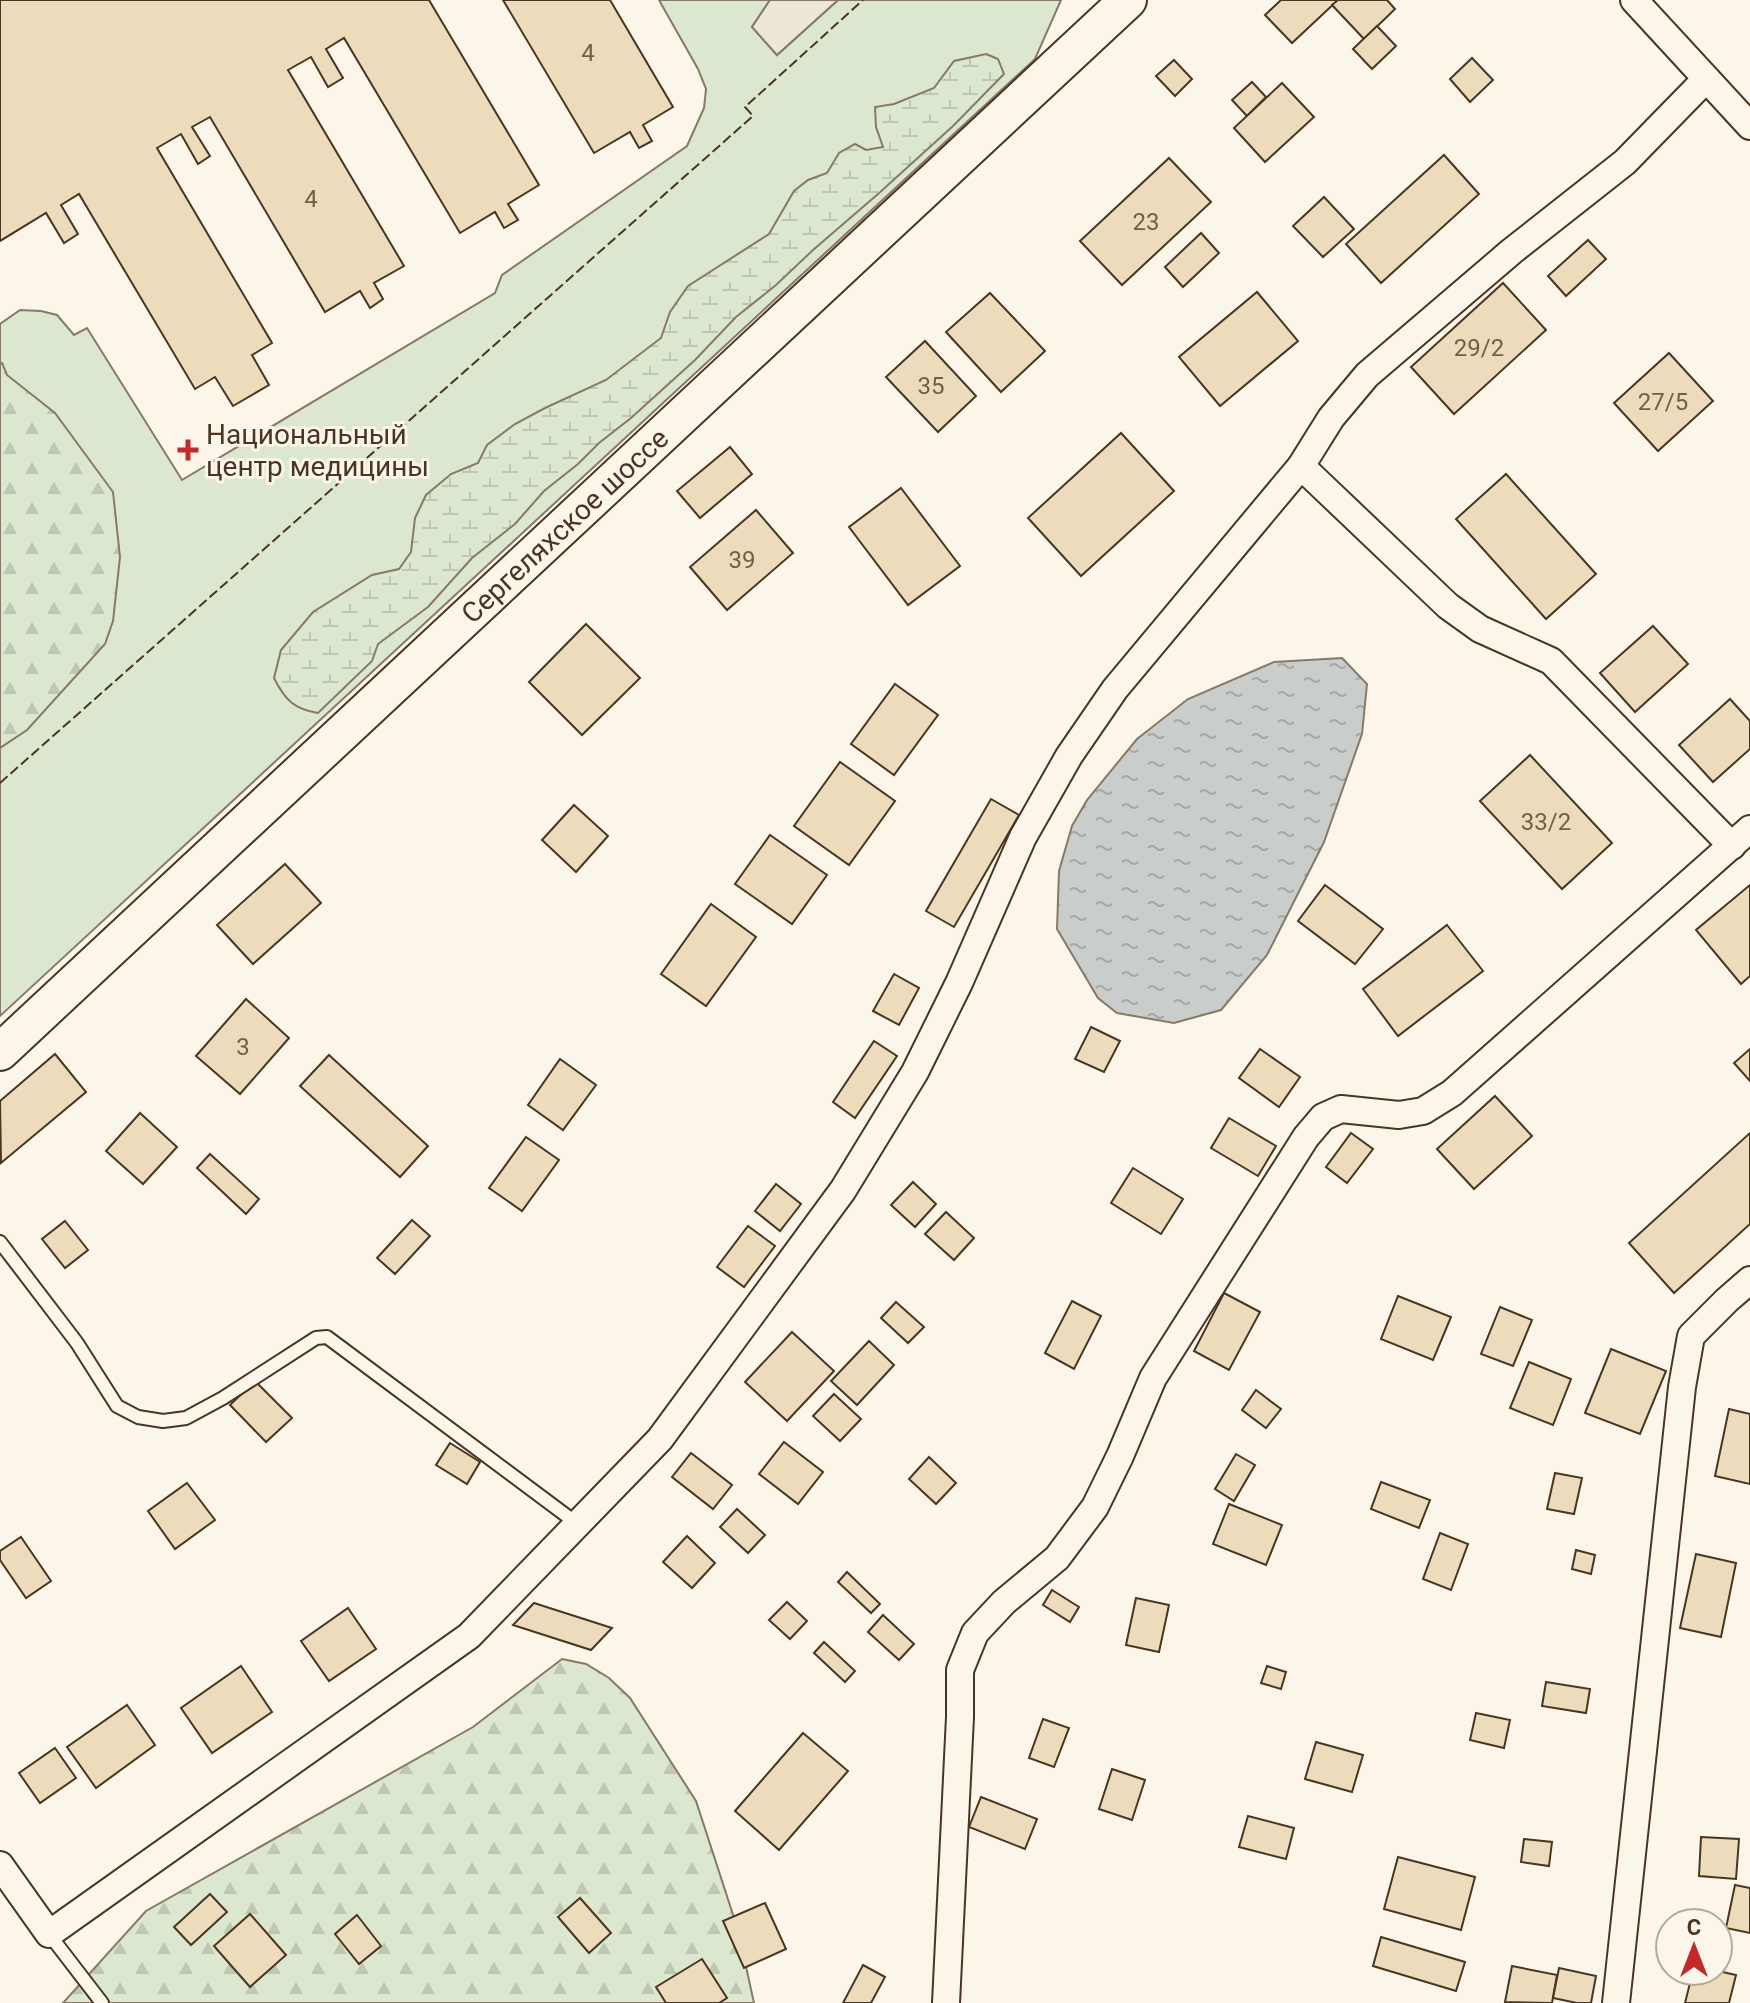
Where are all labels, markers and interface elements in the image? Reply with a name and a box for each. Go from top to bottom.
house number: 4 [581,39,595,67]
house number: 4 [304,185,318,213]
house number: 23 [1133,208,1159,236]
house number: 29/2 [1454,334,1504,362]
house number: 35 [918,372,944,400]
house number: 27/5 [1638,388,1688,416]
place label: Национальный центр медицины [206,418,429,483]
street label: Сергеляхское шоссе [455,422,675,630]
marker: Национальный центр медицины [177,439,199,461]
house number: 39 [729,546,755,574]
house number: 33/2 [1521,808,1571,836]
house number: 3 [236,1033,250,1061]
north arrow [1654,1907,1734,1987]
text: С [1687,1915,1701,1940]

